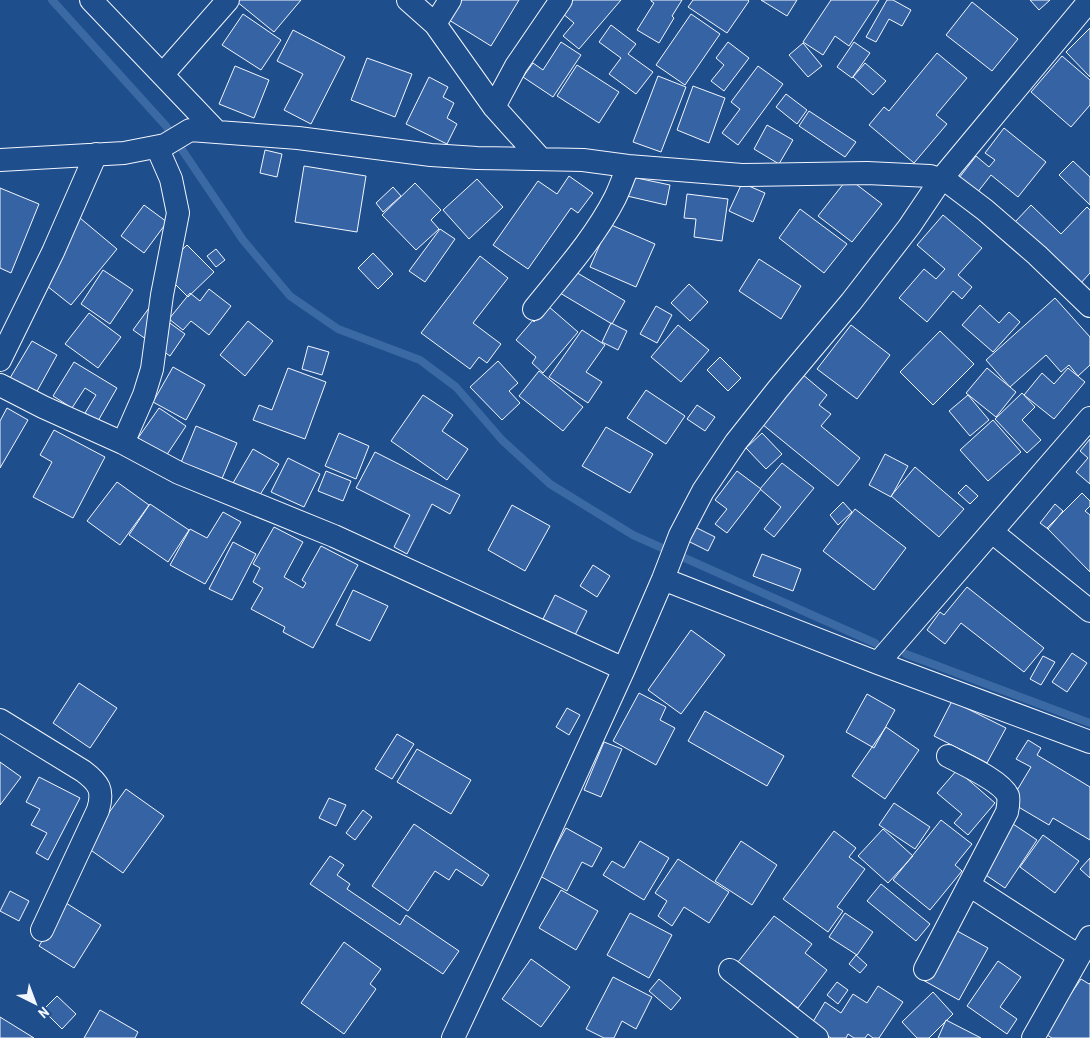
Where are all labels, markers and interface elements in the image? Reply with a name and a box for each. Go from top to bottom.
north arrow [10,978,60,1028]
text: N [35,1004,52,1021]

